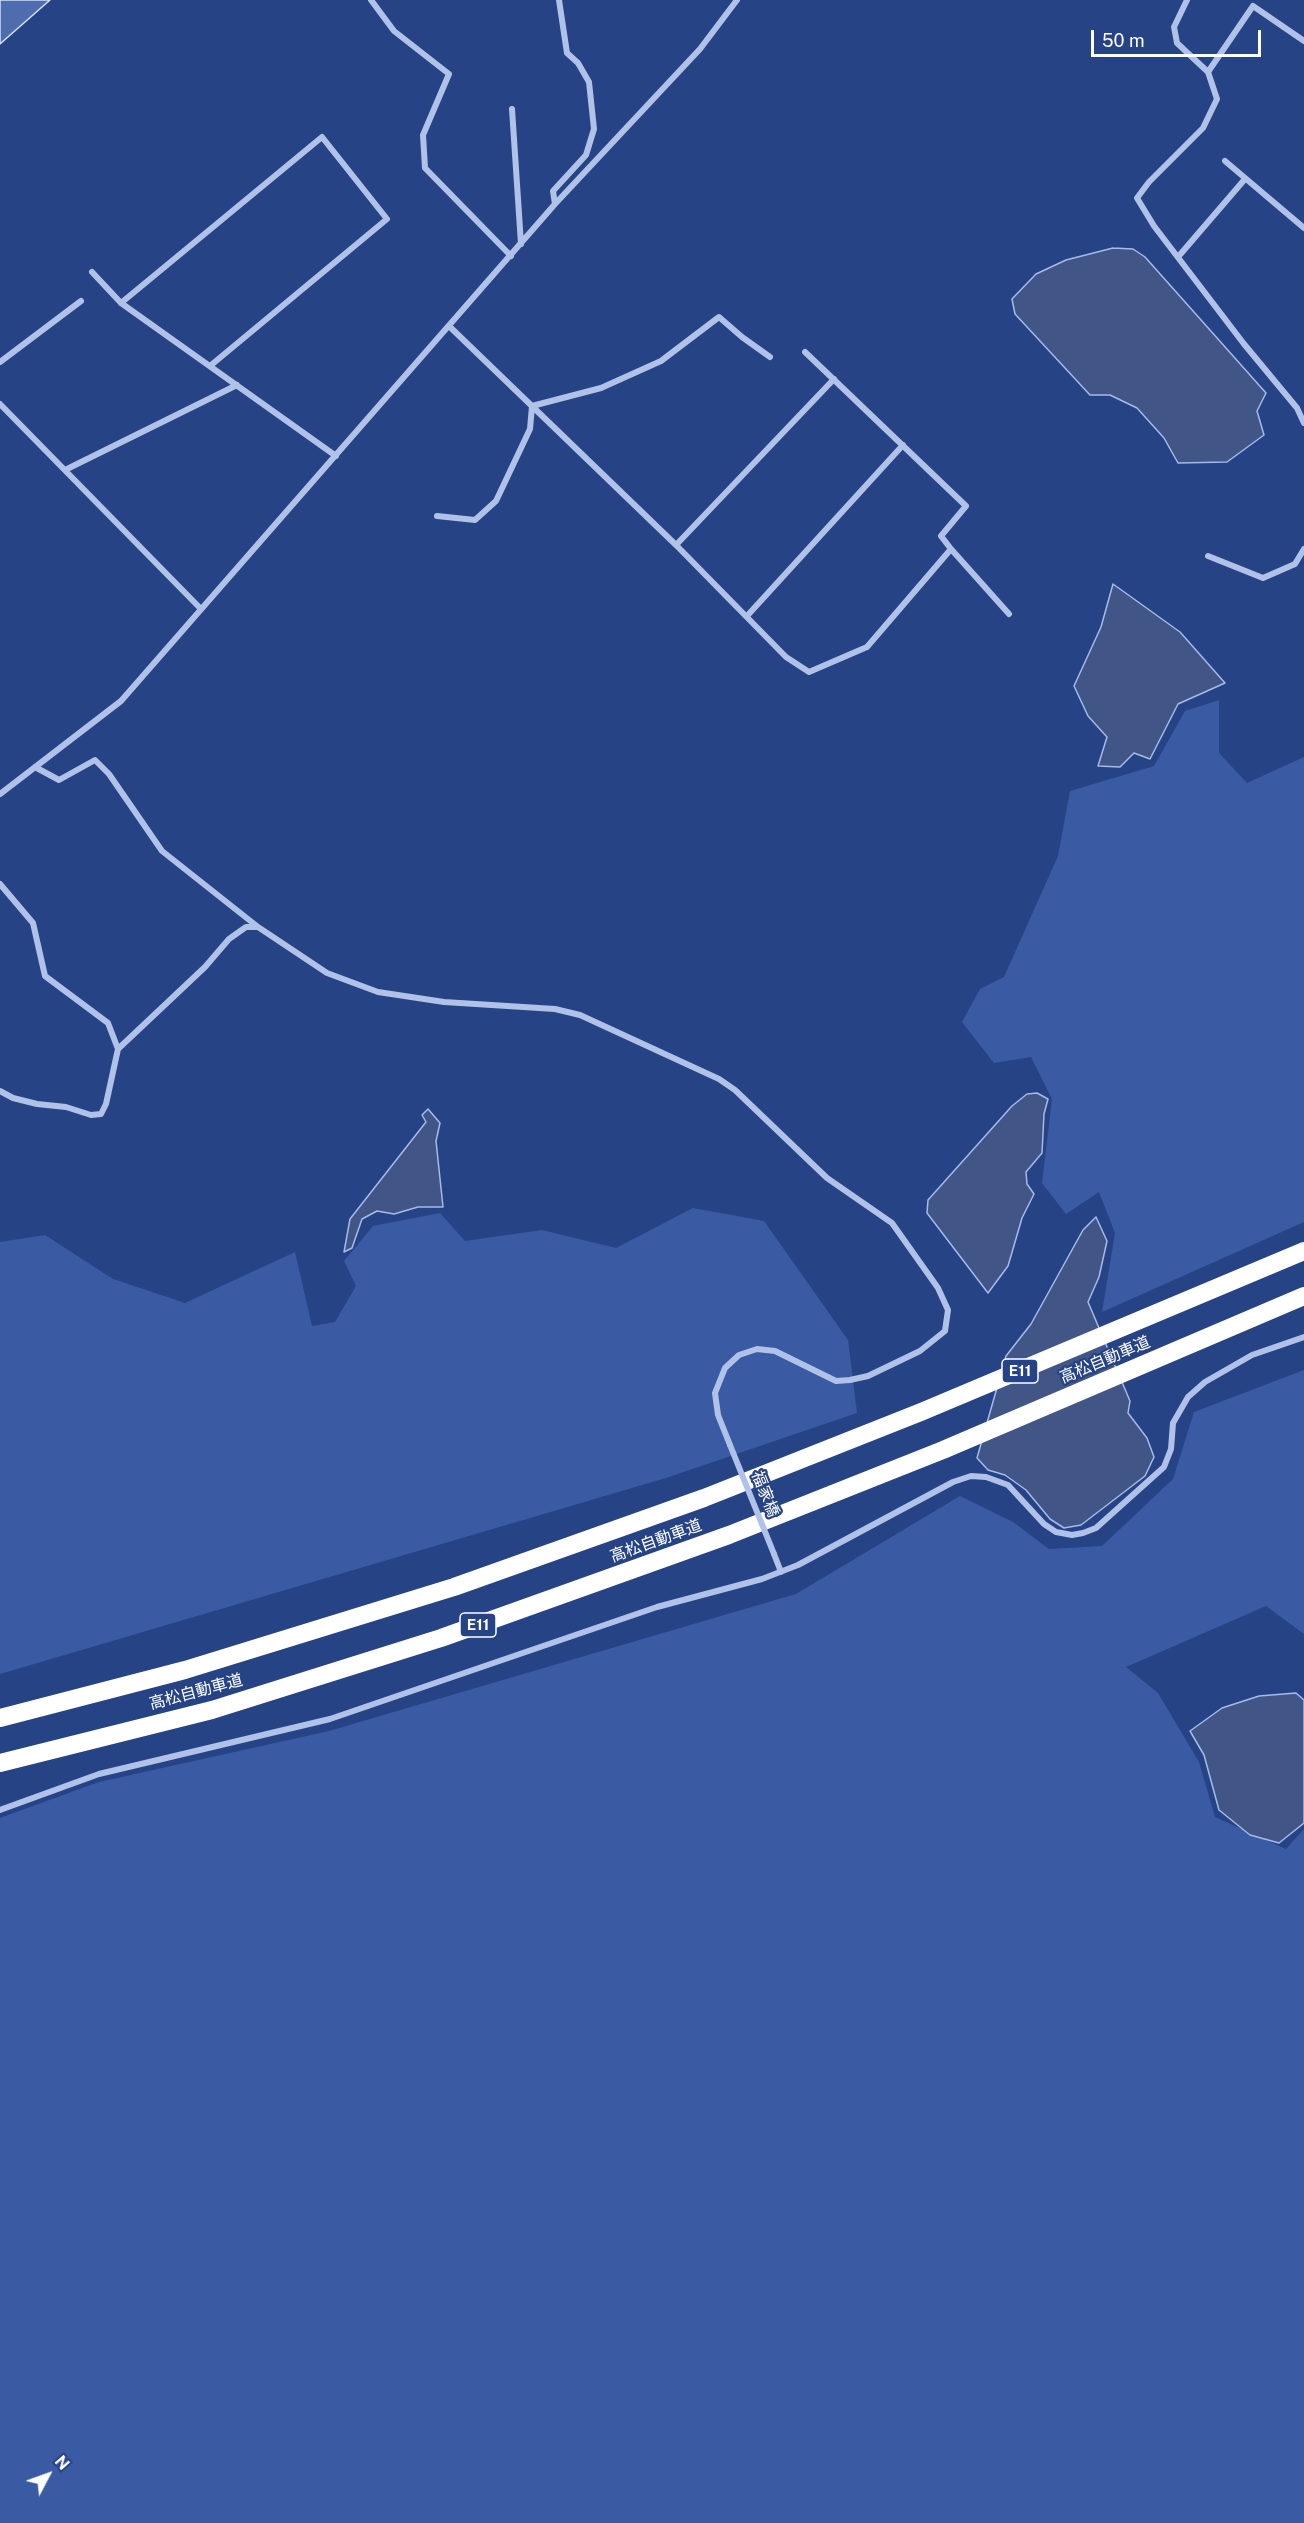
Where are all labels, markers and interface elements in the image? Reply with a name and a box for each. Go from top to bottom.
scale bar [1094,18,1264,56]
text: 50 m [1102,30,1145,51]
street label: 高松自動車道 [1057,1332,1153,1388]
road number: E11 [1002,1359,1038,1383]
street label: 福家橋 [747,1468,783,1520]
street label: 高松自動車道 [608,1516,704,1566]
road number: E11 [460,1613,496,1637]
street label: 高松自動車道 [147,1670,245,1714]
north arrow [18,2445,78,2505]
text: N [51,2452,73,2474]

